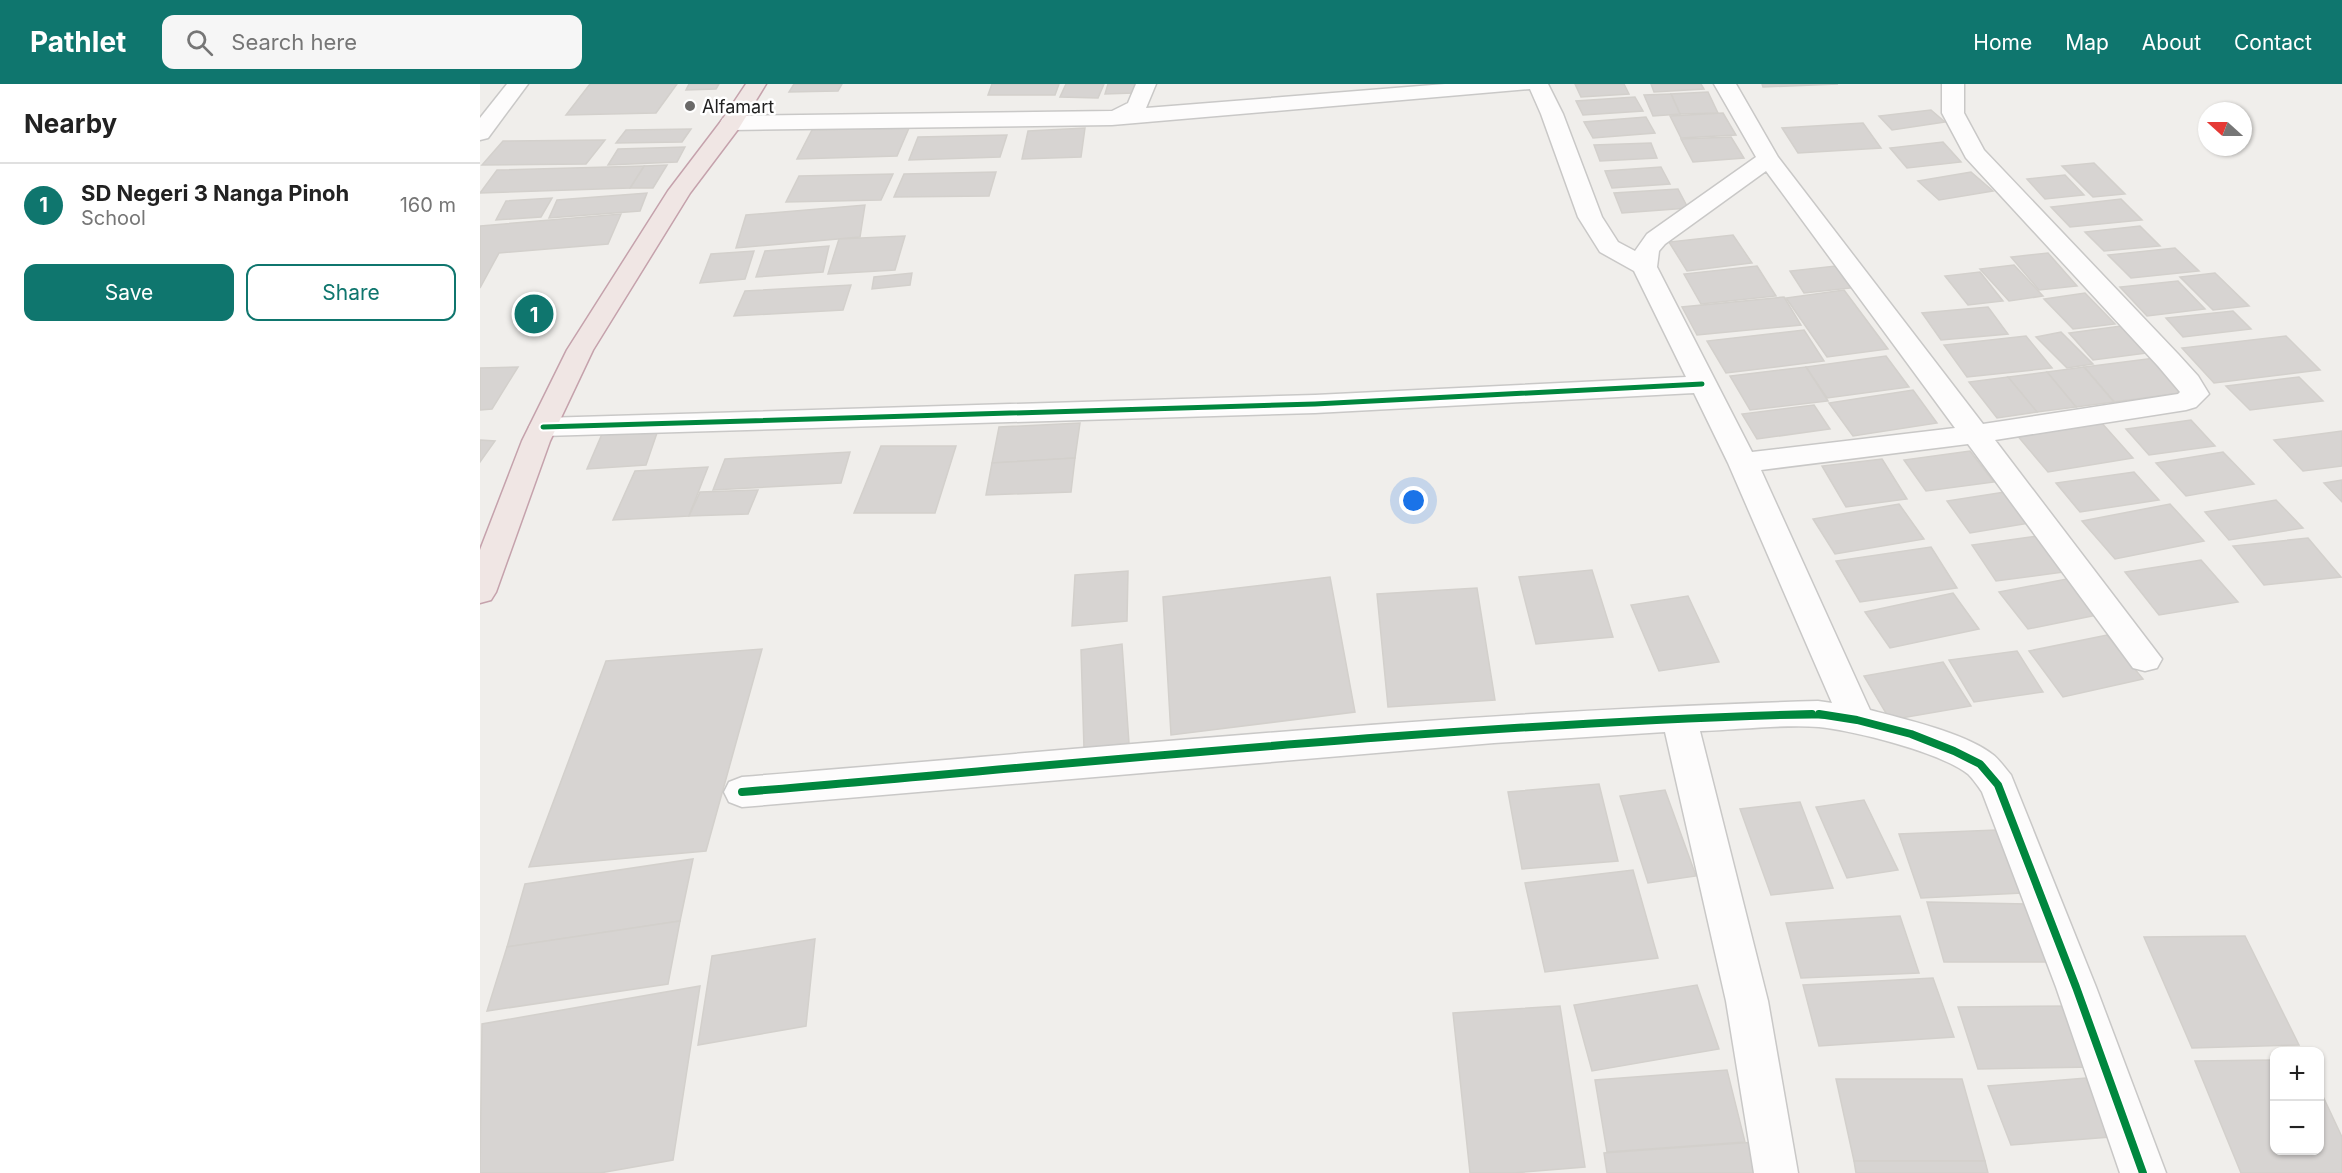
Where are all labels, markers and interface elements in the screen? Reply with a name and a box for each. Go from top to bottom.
search box [162,15,582,69]
text: Pathlet [30,25,126,59]
icon: search [183,26,216,59]
text: Search here [231,29,357,55]
text: Home [1973,30,2032,55]
text: Map [2065,30,2109,55]
text: About [2142,30,2201,55]
text: Contact [2234,30,2312,55]
place label: Alfamart [702,96,774,117]
marker: Alfamart [683,99,697,113]
north arrow [2198,102,2252,156]
text: Nearby [24,108,117,139]
text: SD Negeri 3 Nanga Pinoh [81,180,349,206]
text: 1 [39,193,48,217]
text: 160 m [400,193,456,217]
text: School [81,206,146,230]
button: Save [24,264,234,321]
button: Share [246,264,456,321]
pin: 1 [514,292,554,336]
your location [1399,486,1428,515]
map controls [2270,1047,2324,1155]
button: + [2270,1047,2324,1101]
button: − [2270,1101,2324,1155]

